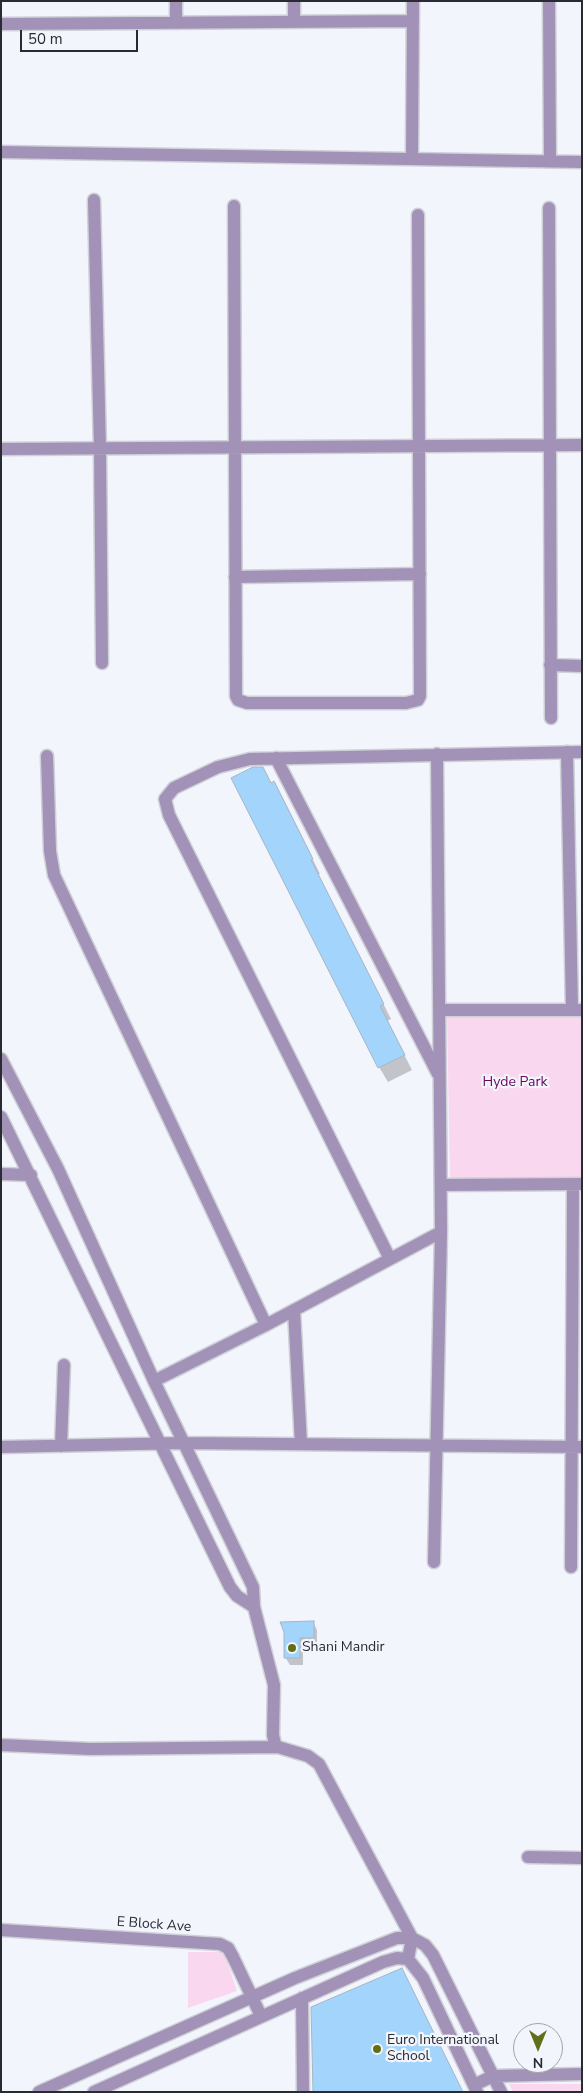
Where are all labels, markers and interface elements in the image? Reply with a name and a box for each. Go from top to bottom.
scale bar [22,20,140,52]
text: 50 m [28,29,63,49]
park label: Hyde Park [483,1075,547,1091]
place label: Shani Mandir [302,1640,385,1656]
marker: Shani Mandir [286,1642,298,1654]
street label: E Block Ave [116,1914,192,1936]
north arrow [513,2023,563,2073]
place label: Euro International School [387,2033,499,2066]
marker: Euro International School [371,2043,383,2055]
text: N [533,2053,543,2072]

